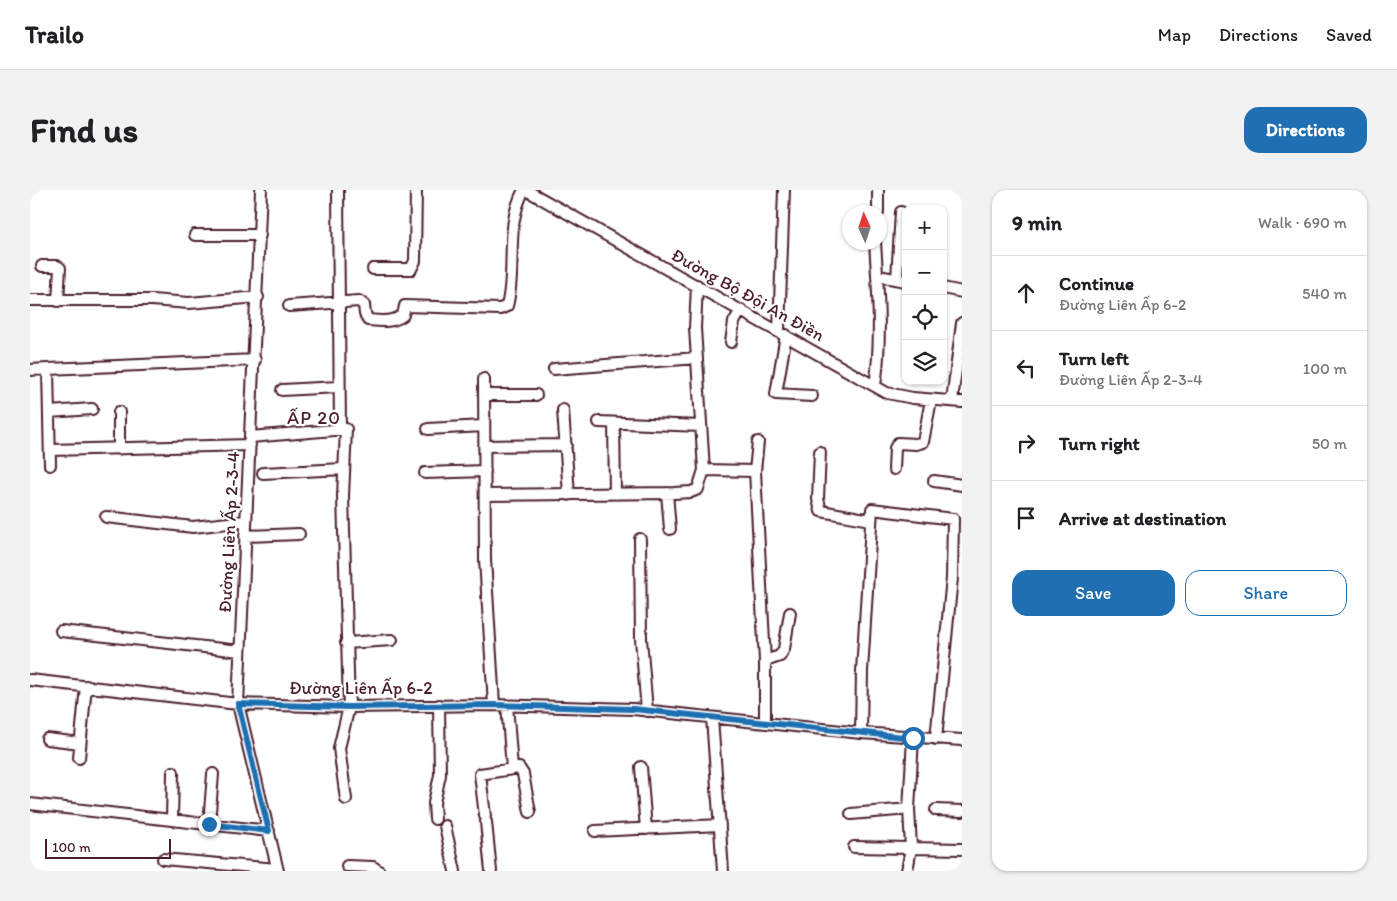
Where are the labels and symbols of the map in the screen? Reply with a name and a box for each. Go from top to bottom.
north arrow [842,205,887,250]
street label: Đường Bộ Đội An Điền [668,244,828,346]
district label: ẤP 20 [287,406,341,429]
street label: Đường Liên Ấp 2-3-4 [214,451,244,613]
street label: Đường Liên Ấp 6-2 [289,677,433,699]
route start [902,727,925,750]
route end [198,813,221,836]
scale bar [45,836,171,859]

